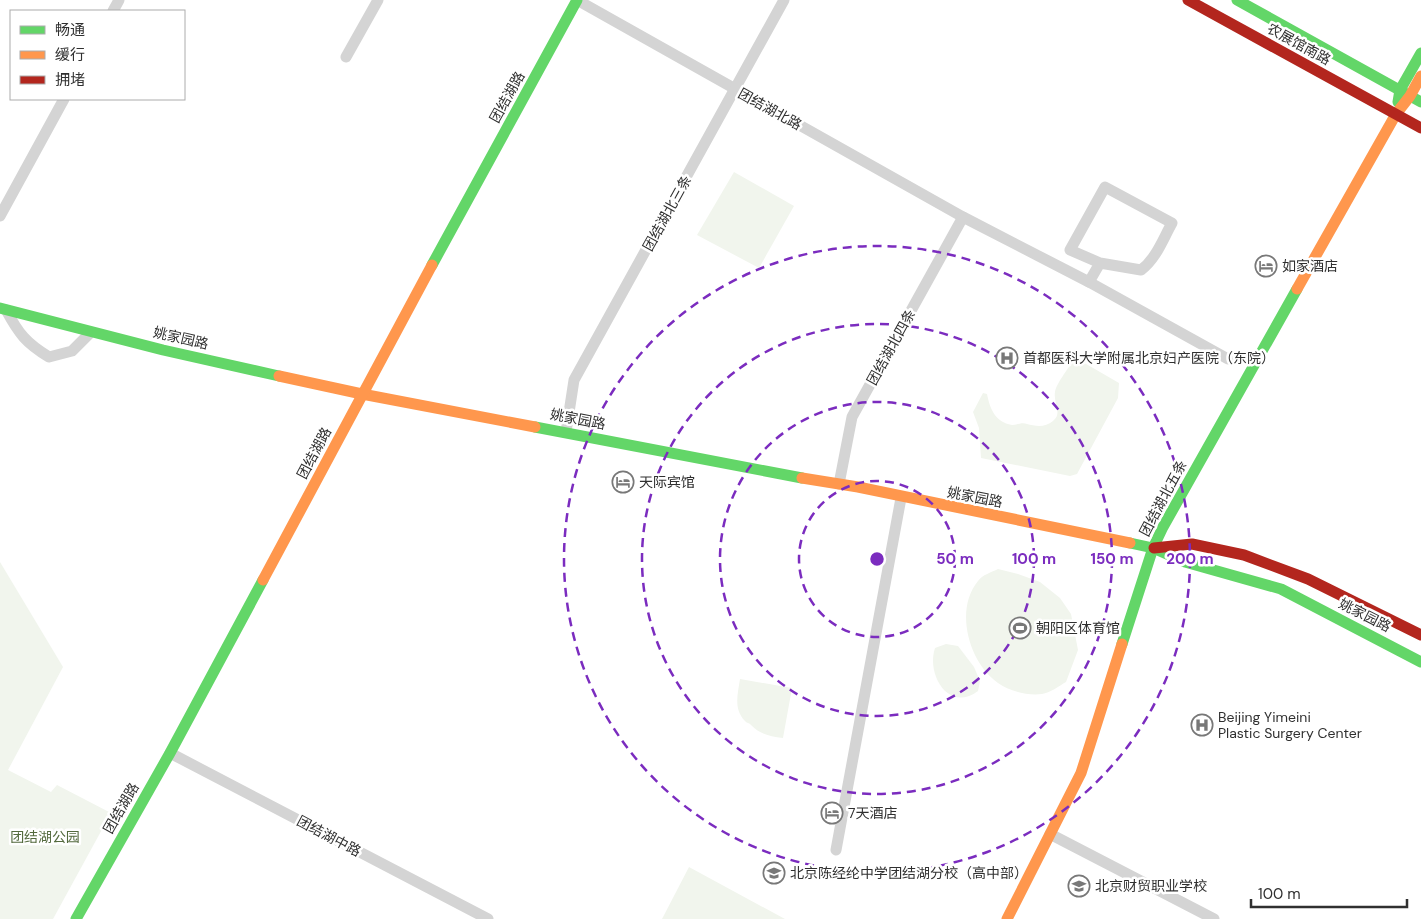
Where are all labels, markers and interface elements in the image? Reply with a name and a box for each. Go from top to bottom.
legend [10,10,185,100]
street label: 农展馆南路 [1264,19,1334,69]
text: 畅通 [55,20,85,40]
text: 缓行 [55,45,85,65]
street label: 团结湖路 [486,68,528,126]
text: 拥堵 [55,70,85,90]
street label: 团结湖北路 [735,84,805,134]
street label: 团结湖北三条 [639,172,695,254]
hotel icon: 如家酒店 [1254,254,1278,278]
place label: 如家酒店 [1282,257,1338,275]
street label: 团结湖北四条 [863,306,919,388]
street label: 姚家园路 [152,323,210,353]
hospital icon: 首都医科大学附属北京妇产医院（东院） [995,346,1019,370]
place label: 首都医科大学附属北京妇产医院（东院） [1023,349,1275,367]
street label: 姚家园路 [549,405,607,433]
street label: 团结湖路 [293,424,335,482]
street label: 团结湖北五条 [1135,457,1191,539]
hotel icon: 天际宾馆 [611,470,635,494]
place label: 天际宾馆 [639,473,695,491]
street label: 姚家园路 [946,483,1004,511]
text: 50 m [936,549,974,569]
text: 100 m [1012,549,1056,569]
text: 150 m [1091,549,1134,569]
text: 200 m [1166,549,1214,569]
centre of rings [868,550,886,568]
street label: 姚家园路 [1336,594,1394,636]
sports icon: 朝阳区体育馆 [1008,616,1032,640]
place label: 朝阳区体育馆 [1036,619,1120,637]
place label: Beijing Yimeini Plastic Surgery Center [1218,708,1362,742]
hospital icon: Beijing Yimeini Plastic Surgery Center [1190,713,1214,737]
street label: 团结湖路 [99,779,143,837]
hotel icon: 7天酒店 [820,801,844,825]
place label: 7天酒店 [848,804,897,822]
street label: 团结湖中路 [294,812,364,860]
park label: 团结湖公园 [10,828,80,846]
school or university icon: 北京陈经纶中学团结湖分校（高中部） [762,861,786,885]
place label: 北京陈经纶中学团结湖分校（高中部） [790,864,1028,882]
school or university icon: 北京财贸职业学校 [1067,874,1091,898]
scale bar [1251,876,1407,908]
place label: 北京财贸职业学校 [1095,877,1207,895]
text: 100 m [1258,884,1301,904]

